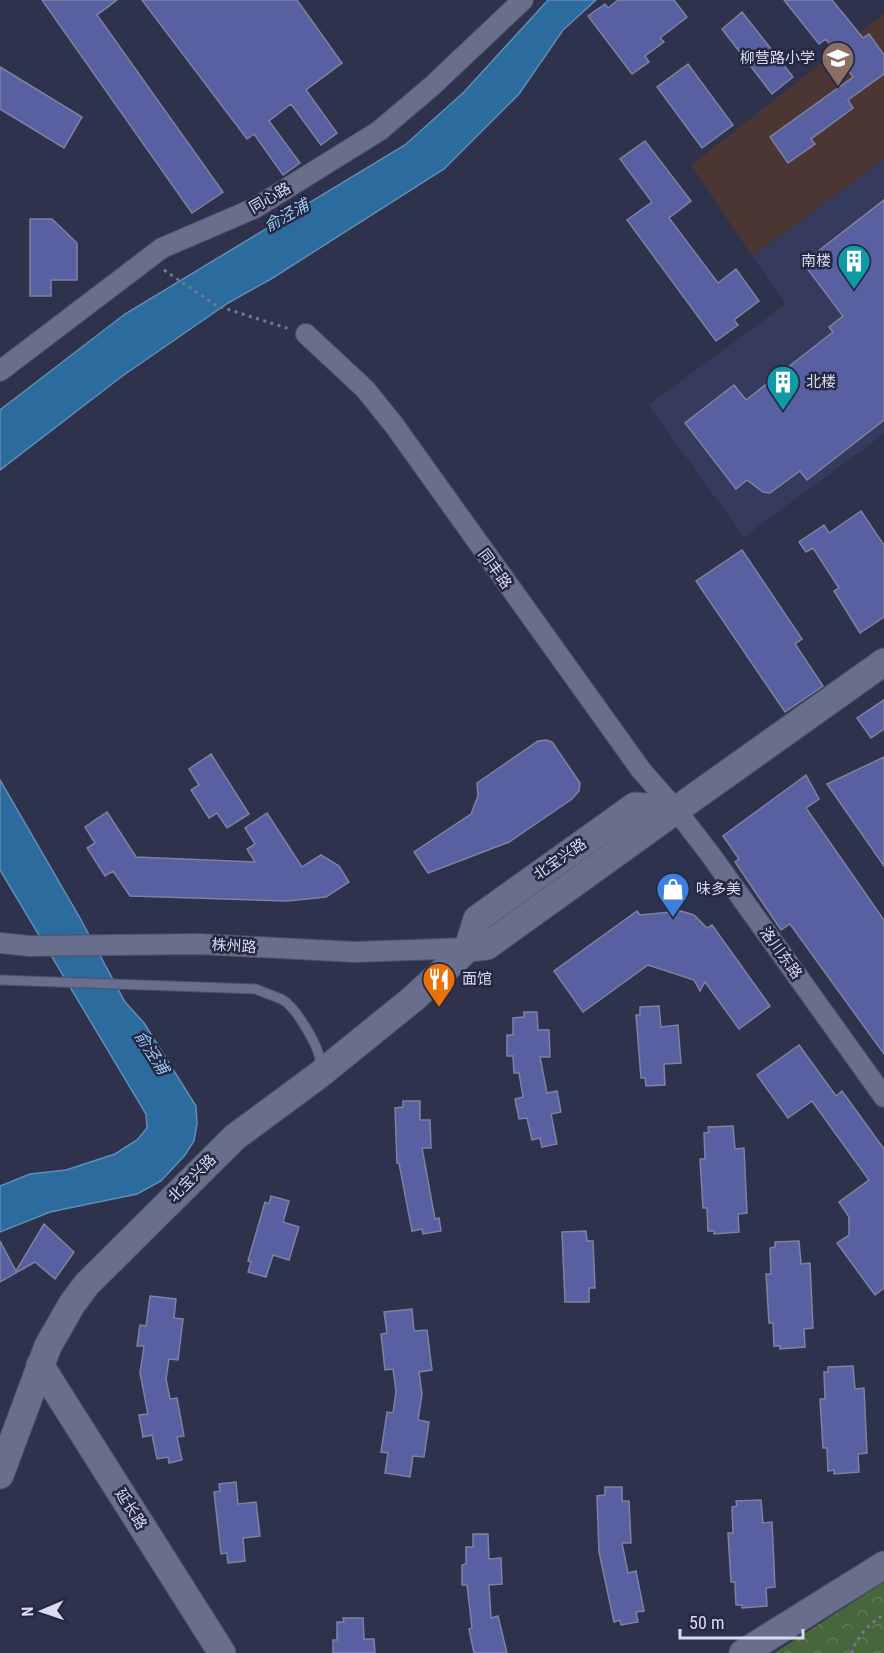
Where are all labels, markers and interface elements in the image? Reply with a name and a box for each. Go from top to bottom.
school or university icon: 柳营路小学 [820,40,856,87]
place label: 柳营路小学 [740,49,815,67]
street label: 同心路 [246,179,294,217]
water label: 俞泾浦 [261,194,314,235]
building icon: 南楼 [836,243,872,290]
place label: 南楼 [801,252,831,270]
building icon: 北楼 [765,364,801,411]
place label: 北楼 [806,373,836,391]
street label: 同丰路 [474,546,516,592]
street label: 北宝兴路 [530,834,590,884]
shop icon: 味多美 [655,871,691,918]
place label: 味多美 [696,880,741,898]
street label: 洛川东路 [756,923,806,983]
street label: 株州路 [211,936,257,956]
restaurant icon: 面馆 [421,961,457,1008]
place label: 面馆 [462,970,492,988]
water label: 俞泾浦 [131,1027,174,1080]
street label: 北宝兴路 [164,1150,220,1206]
street label: 延长路 [111,1485,151,1533]
north arrow [12,1581,72,1641]
scale bar [680,1602,803,1640]
text: N [18,1606,37,1617]
text: 50 m [689,1612,724,1633]

